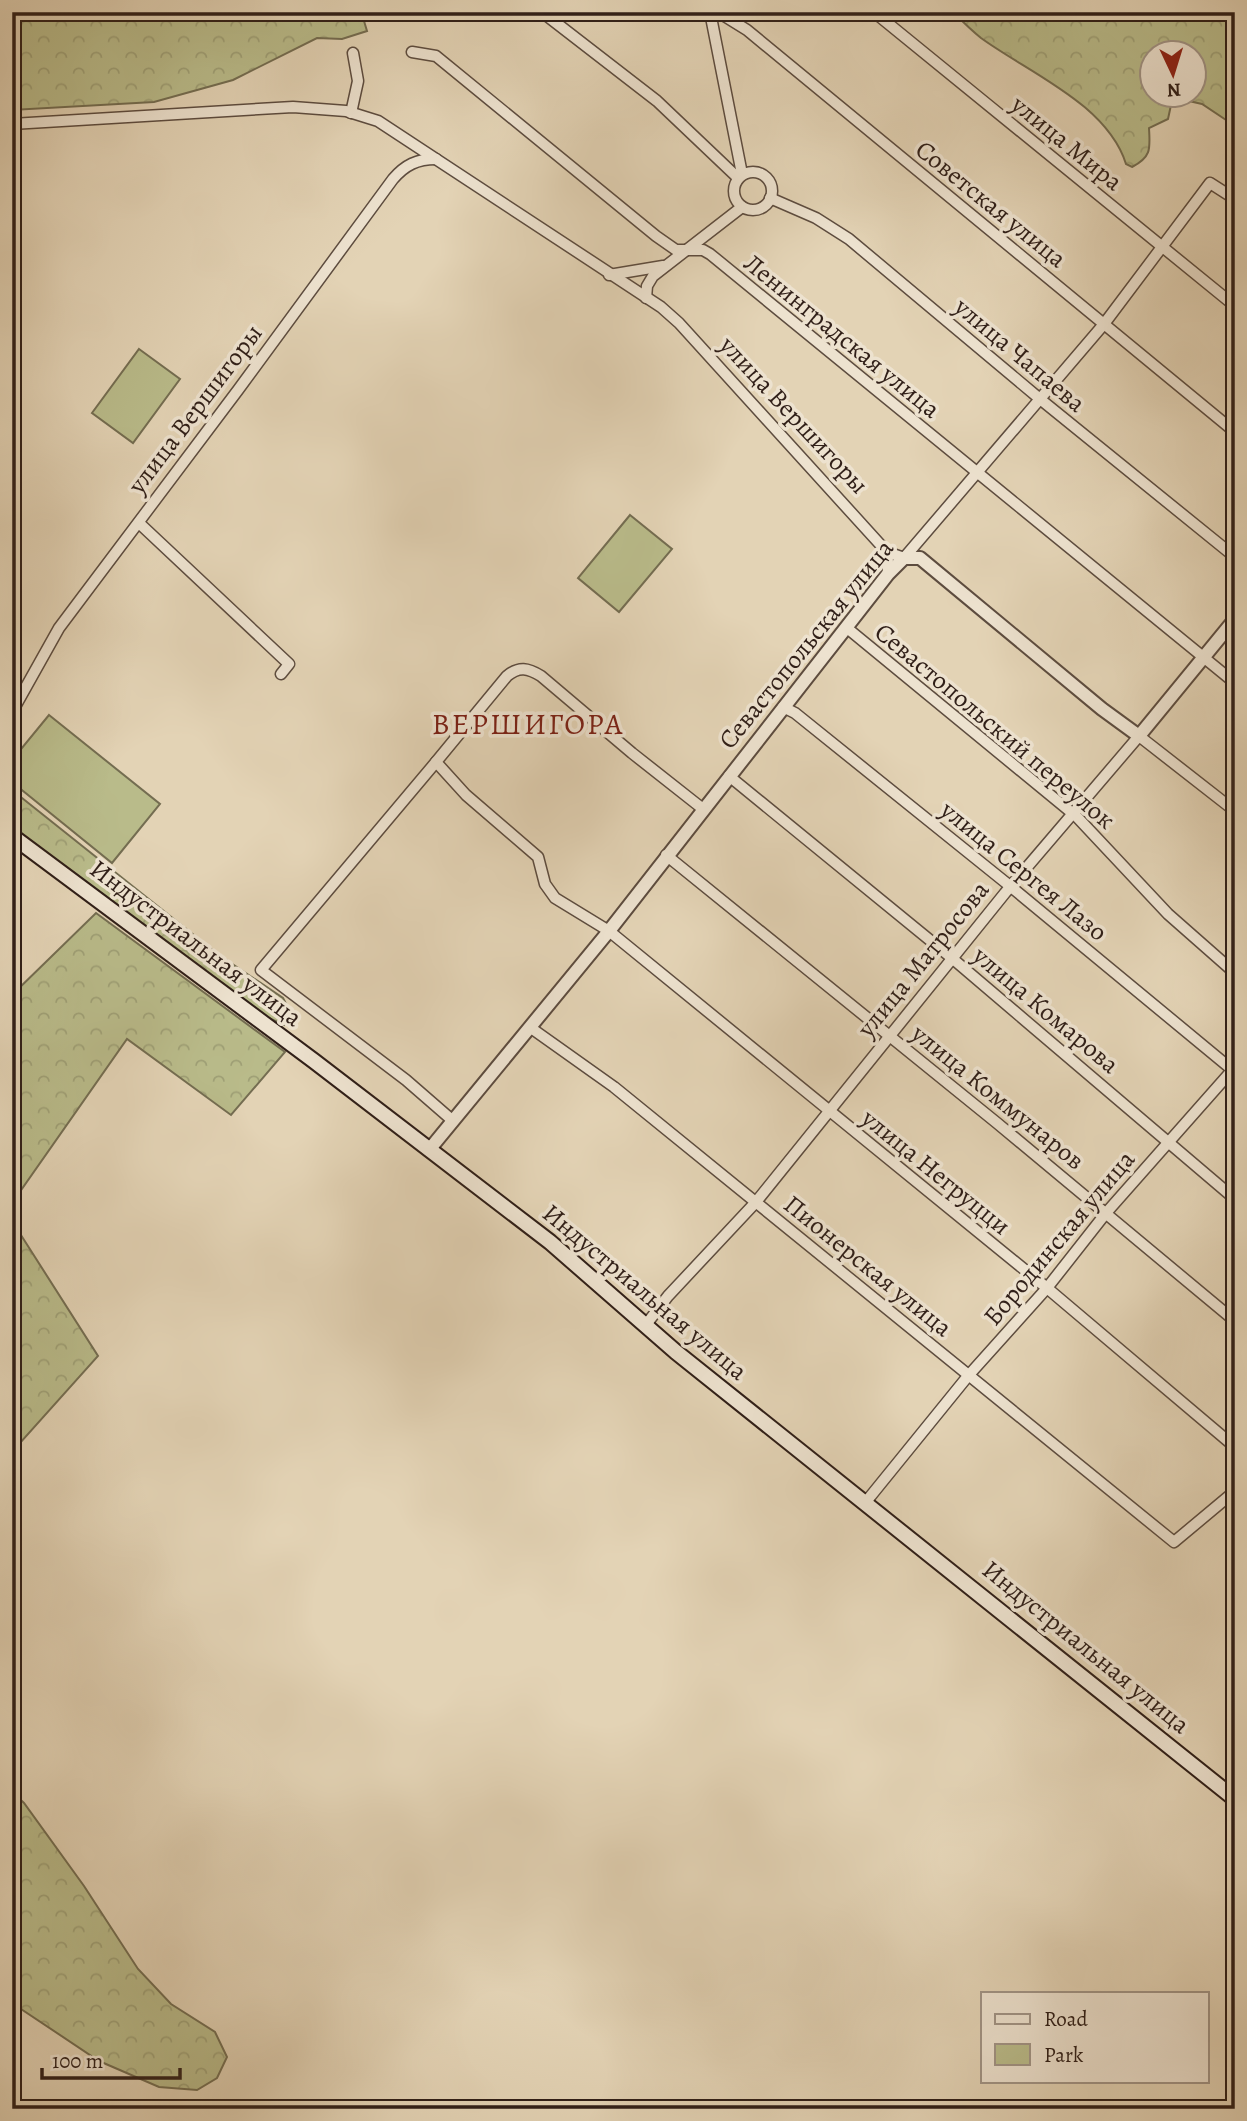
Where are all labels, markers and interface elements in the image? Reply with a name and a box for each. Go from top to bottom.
north arrow [1138,38,1208,108]
text: N [1166,77,1182,103]
street label: улица Мира [1003,87,1130,199]
street label: Советская улица [908,132,1074,276]
street label: Ленинградская улица [736,246,948,426]
street label: улица Чапаева [946,289,1093,420]
street label: улица Вершигоры [119,317,270,502]
street label: улица Вершигоры [711,328,876,501]
street label: Севастопольская улица [710,532,902,756]
street label: Севастопольский переулок [867,615,1123,837]
district label: ВЕРШИГОРА [432,704,624,744]
street label: улица Сергея Лазо [932,792,1115,949]
street label: Индустриальная улица [83,851,309,1035]
street label: улица Матросова [848,873,997,1045]
street label: улица Комарова [965,938,1127,1082]
street label: улица Коммунаров [903,1016,1092,1178]
street label: улица Негруцци [853,1100,1018,1243]
street label: Бородинская улица [975,1143,1143,1333]
street label: Пионерская улица [776,1187,960,1345]
street label: Индустриальная улица [535,1196,755,1388]
street label: Индустриальная улица [975,1552,1197,1742]
legend [981,1992,1208,2082]
text: Road [1044,2005,1088,2033]
scale bar [42,2037,180,2081]
text: Park [1044,2041,1084,2069]
text: 100 m [52,2047,103,2075]

